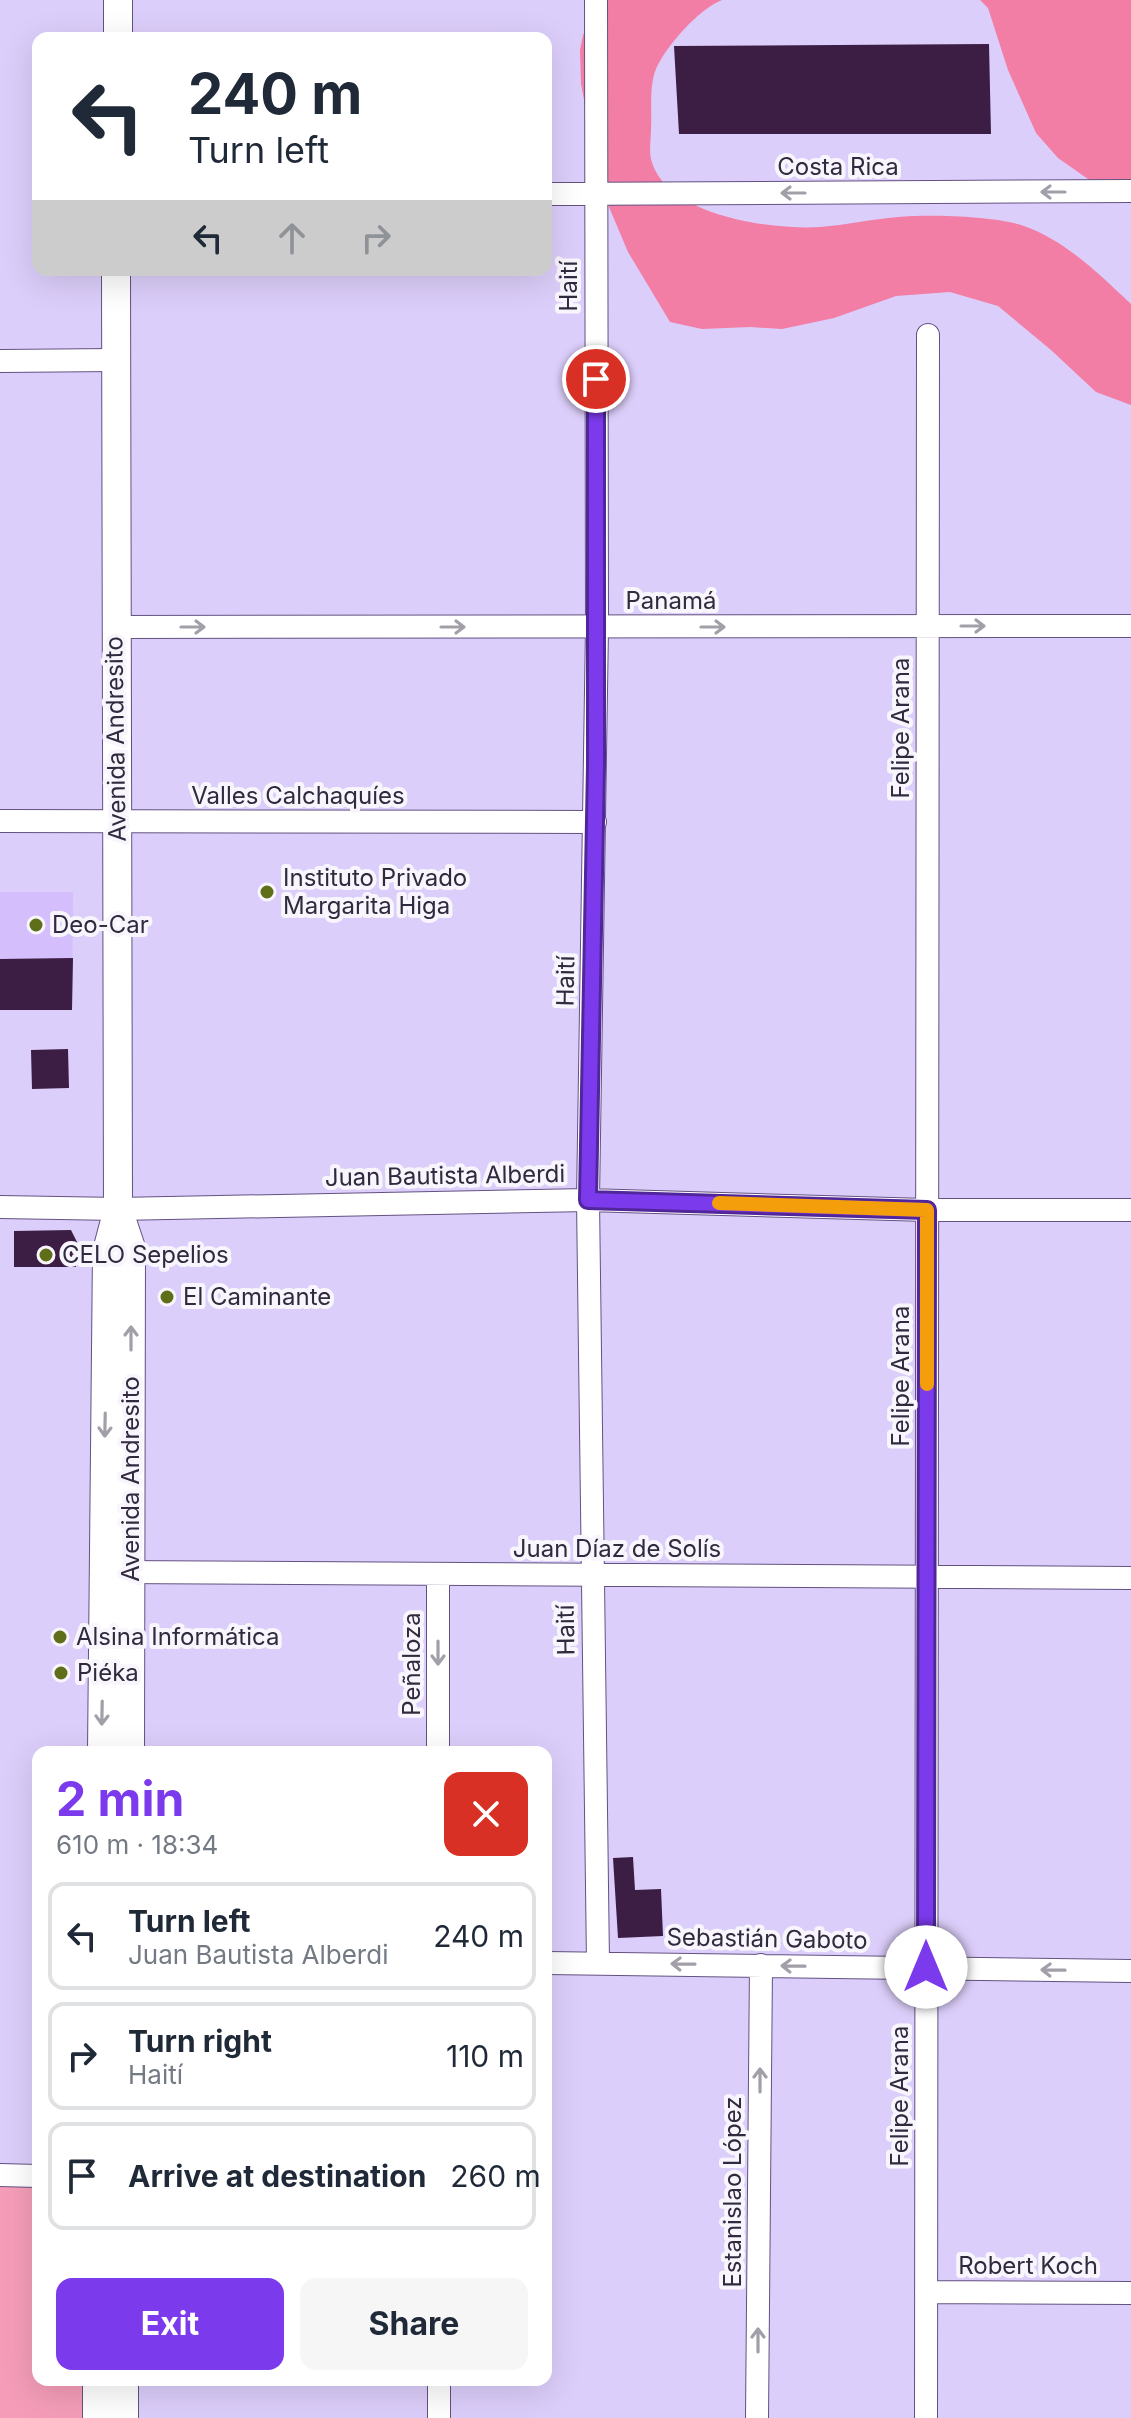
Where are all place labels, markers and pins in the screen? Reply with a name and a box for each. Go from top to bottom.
pin [562,345,630,413]
place label: Instituto Privado Margarita Higa [283,863,467,920]
marker: Instituto Privado Margarita Higa [258,883,276,901]
place label: Deo-Car [52,910,149,939]
marker: Deo-Car [27,916,45,934]
place label: CELO Sepelios [62,1240,229,1269]
marker: CELO Sepelios [37,1246,55,1264]
place label: El Caminante [183,1282,331,1311]
marker: El Caminante [158,1288,176,1306]
place label: Alsina Informática [76,1622,279,1651]
marker: Alsina Informática [51,1628,69,1646]
place label: Piéka [77,1658,139,1687]
marker: Piéka [52,1664,70,1682]

